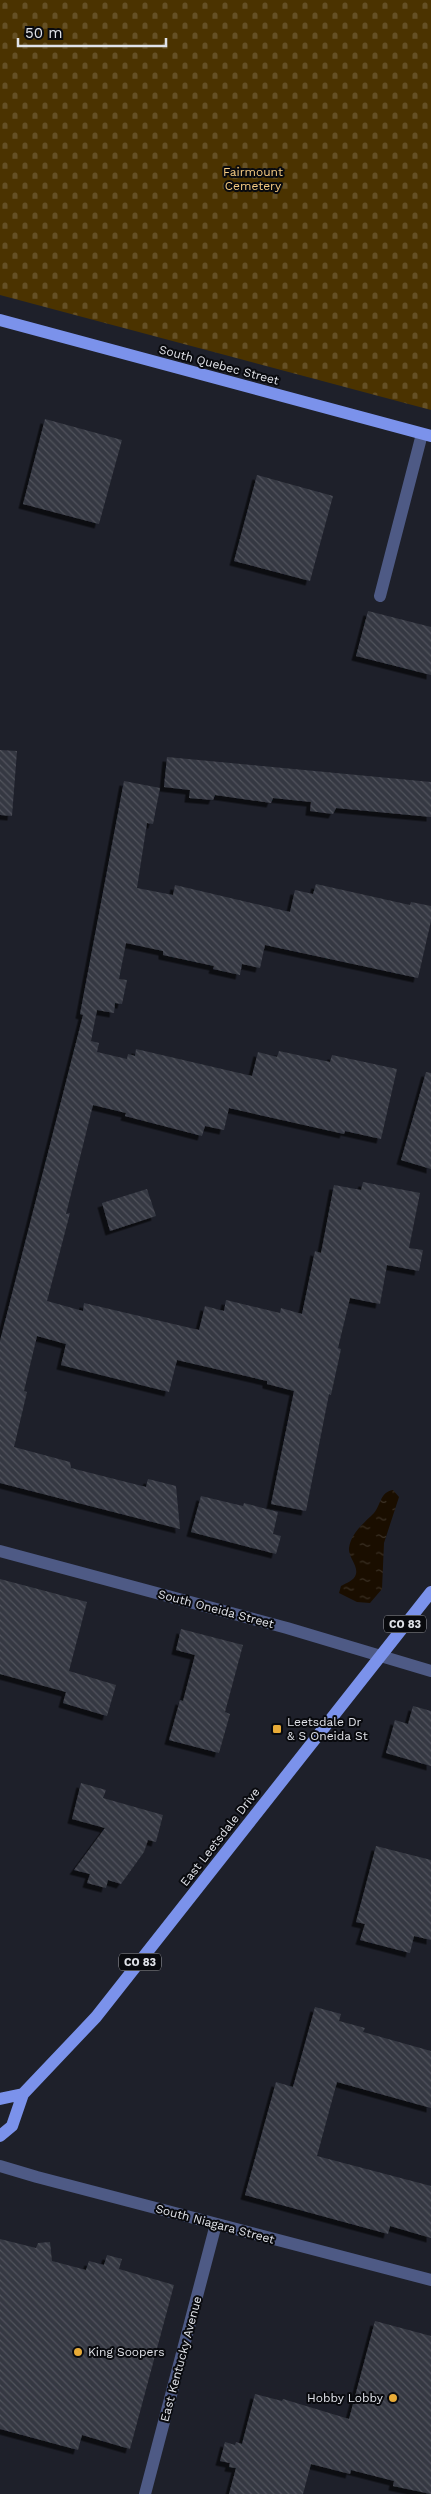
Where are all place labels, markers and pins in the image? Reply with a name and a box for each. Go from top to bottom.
place label: Leetsdale Dr & S Oneida St [287,1715,368,1743]
marker: Leetsdale Dr & S Oneida St [271,1723,283,1735]
place label: King Soopers [88,2345,164,2359]
marker: King Soopers [72,2346,84,2358]
place label: Hobby Lobby [307,2391,384,2405]
marker: Hobby Lobby [387,2392,399,2404]

